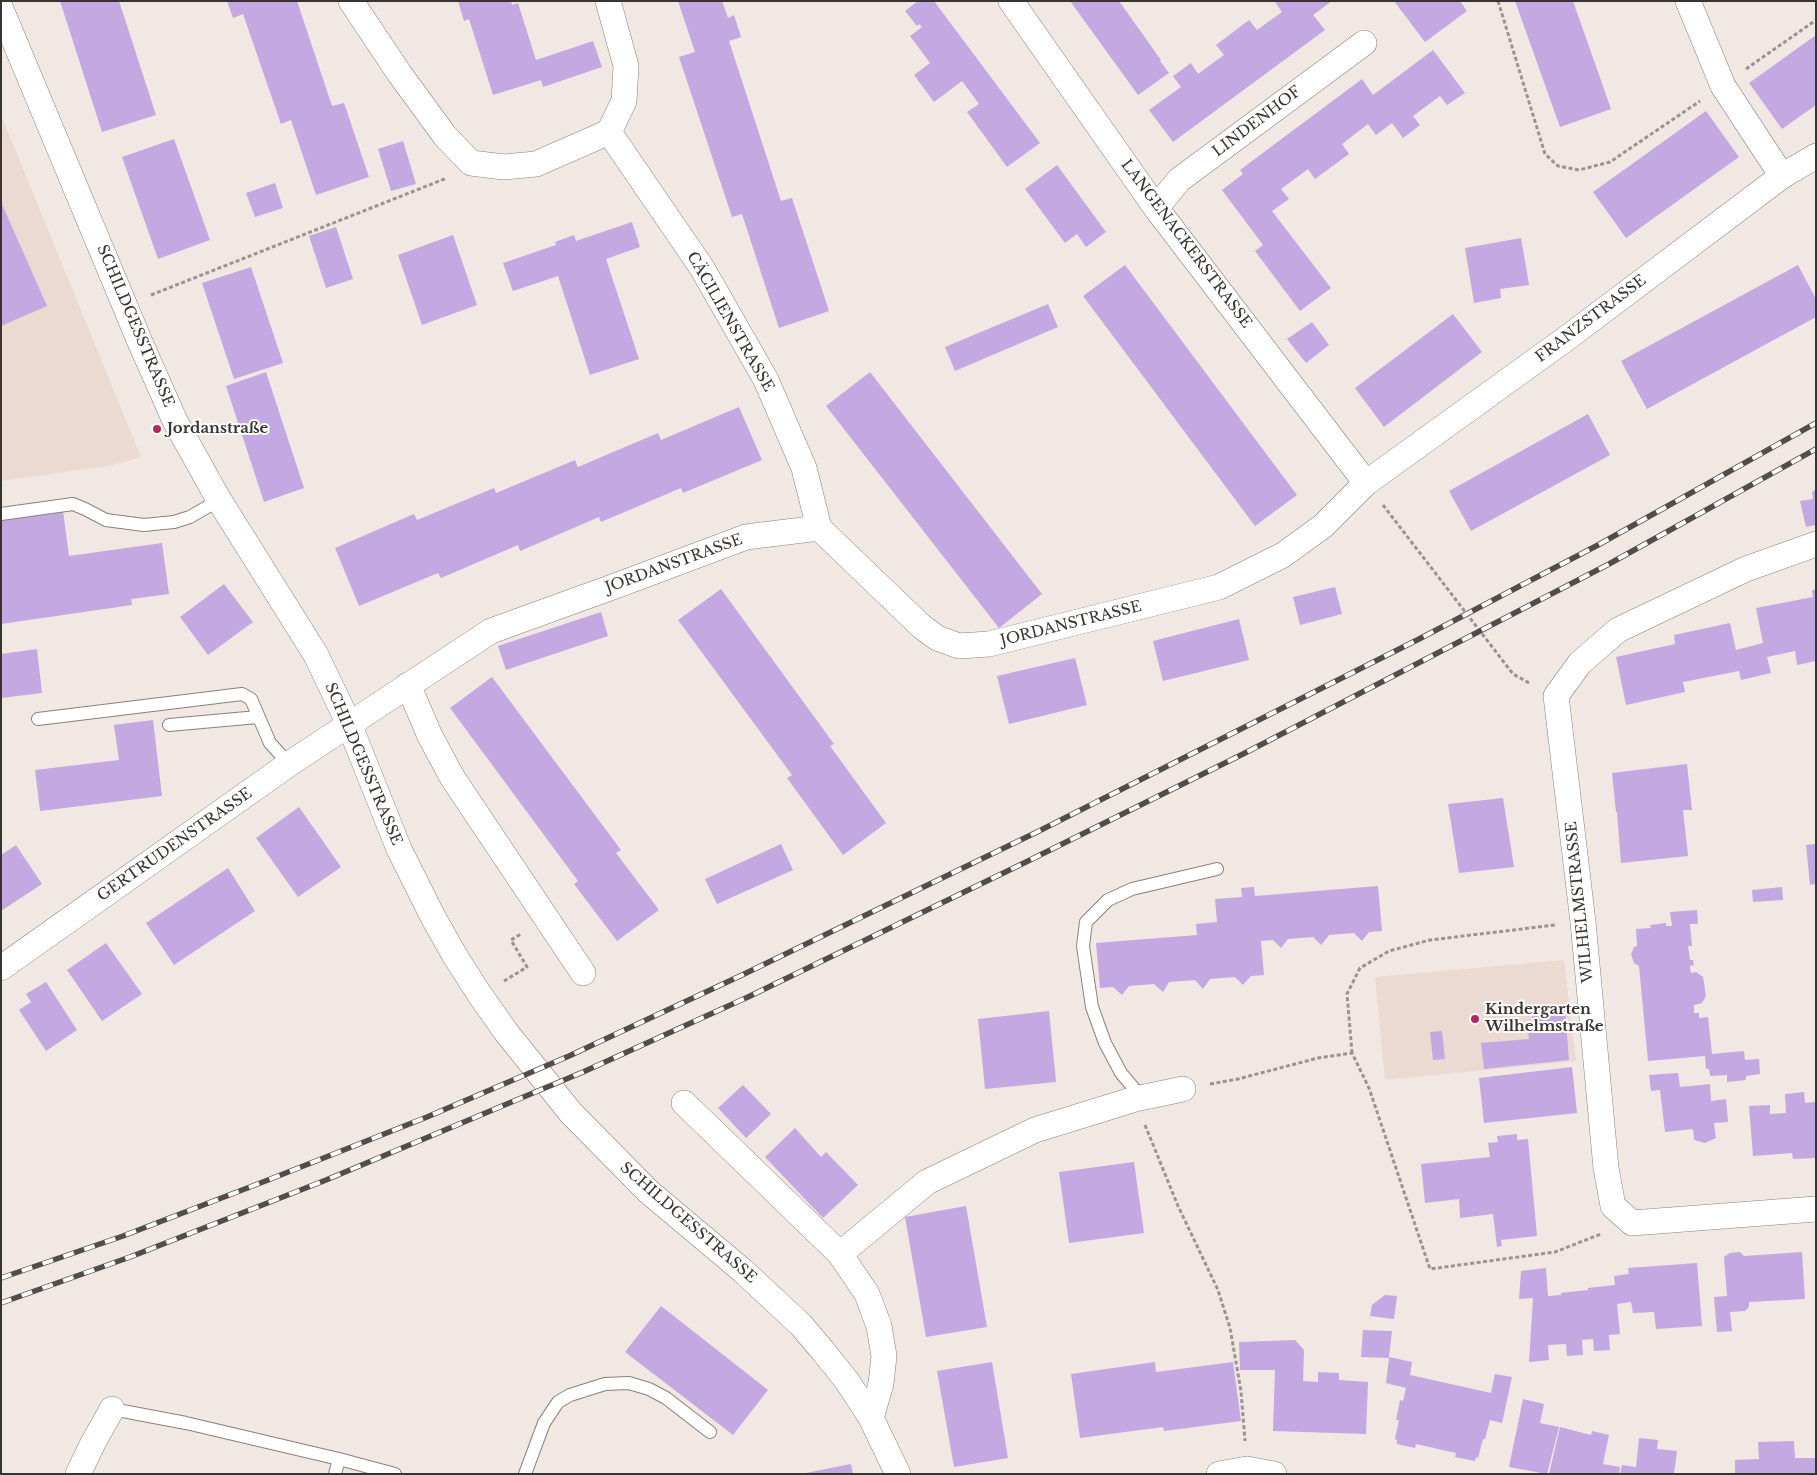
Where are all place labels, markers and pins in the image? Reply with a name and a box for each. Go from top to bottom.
place label: Jordanstraße [167,420,268,438]
marker: Jordanstraße [151,423,163,435]
place label: Kindergarten Wilhelmstraße [1485,1001,1604,1036]
marker: Kindergarten Wilhelmstraße [1469,1013,1481,1025]

